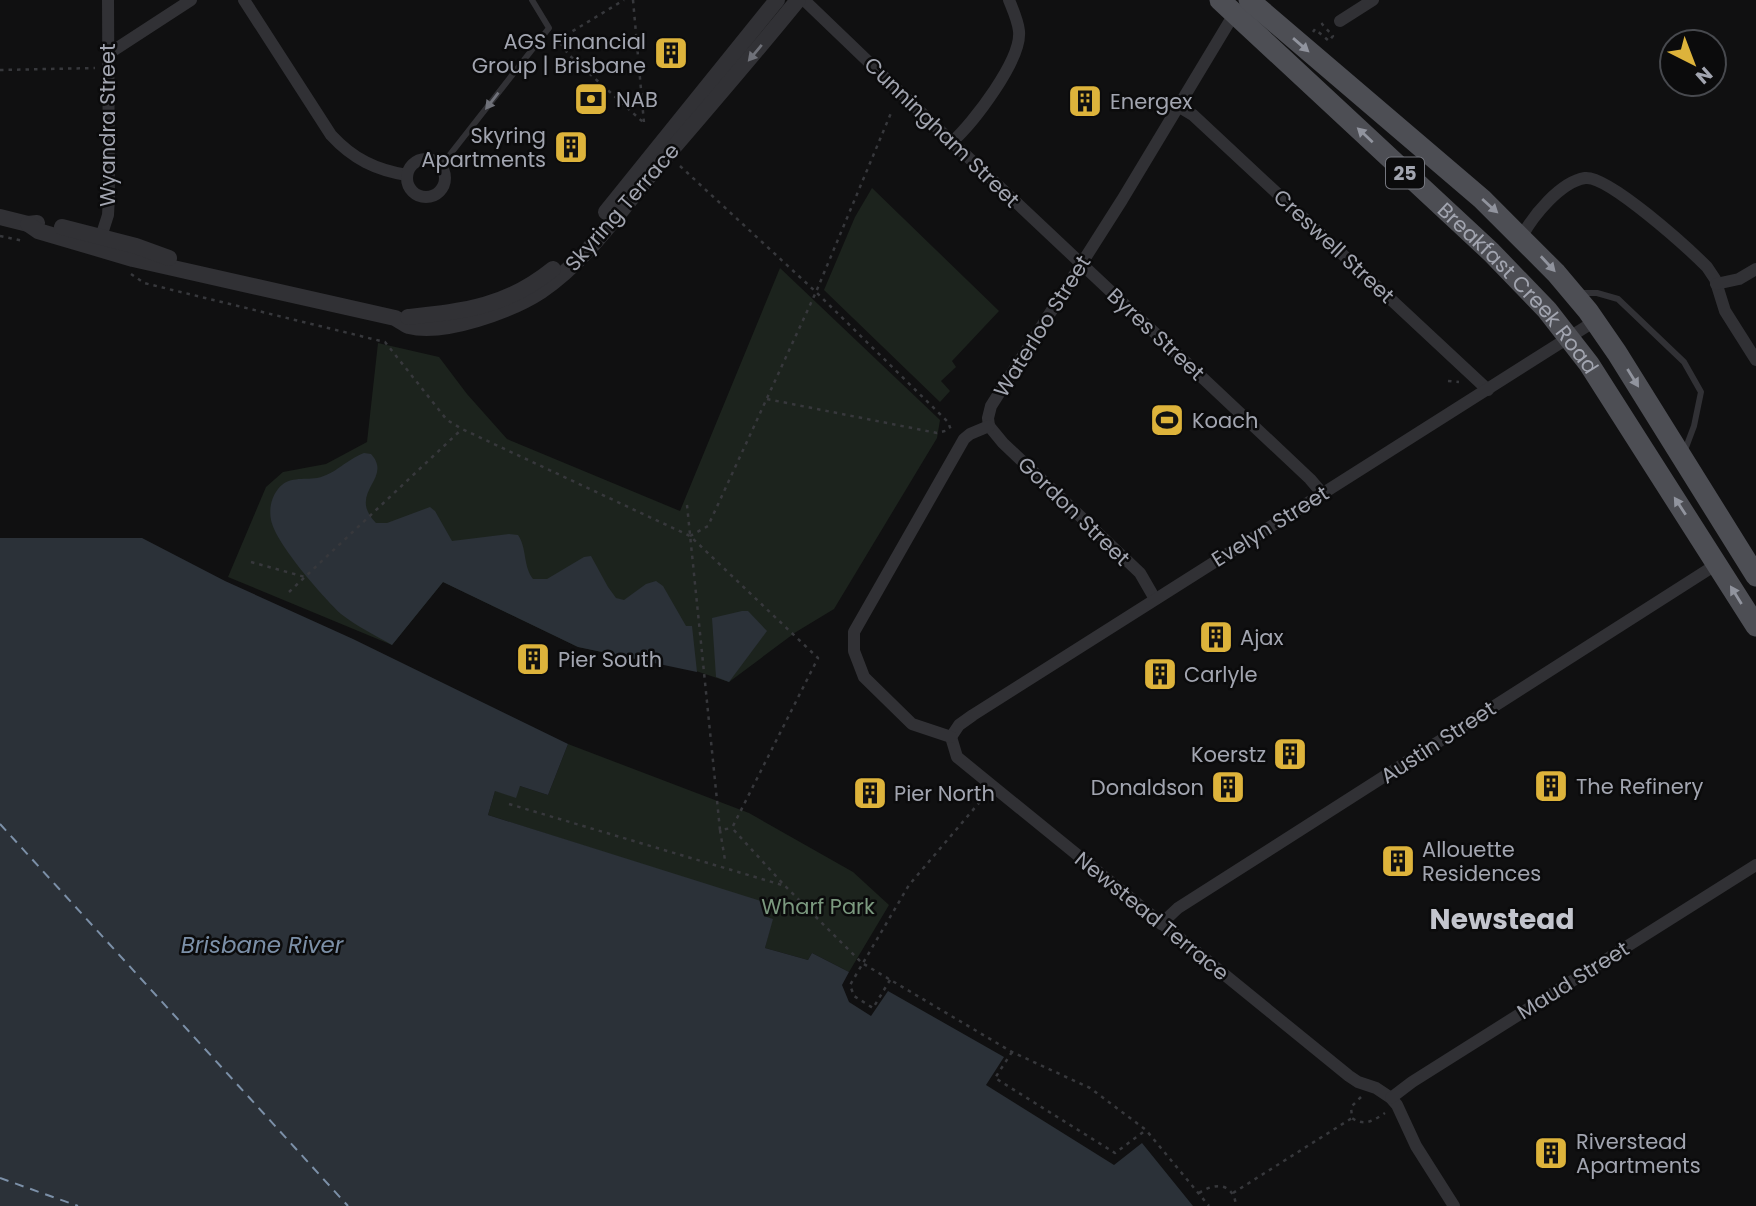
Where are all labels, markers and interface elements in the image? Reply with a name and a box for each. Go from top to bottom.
place label: AGS Financial Group | Brisbane [472,27,646,80]
north arrow [1658,28,1728,98]
building icon: AGS Financial Group | Brisbane [652,34,690,72]
one-way arrow [1292,37,1309,52]
street label: Wyandra Street [93,43,122,207]
one-way arrow [748,44,763,61]
street label: Cunningham Street [858,50,1026,214]
text: N [1690,60,1718,90]
bank icon: NAB [572,80,610,118]
building icon: Energex [1066,82,1104,120]
place label: NAB [616,85,658,114]
place label: Energex [1110,87,1192,116]
one-way arrow [485,92,499,110]
place label: Skyring Apartments [421,121,546,174]
one-way arrow [1356,127,1374,143]
building icon: Skyring Apartments [552,128,590,166]
street label: Skyring Terrace [558,137,686,277]
road number: 25 [1386,158,1424,188]
street label: Creswell Street [1267,182,1401,310]
street label: Breakfast Creek Road [1432,195,1606,379]
one-way arrow [1482,198,1499,213]
street label: Waterloo Street [987,249,1097,403]
one-way arrow [1540,255,1556,272]
street label: Byres Street [1101,281,1211,387]
one-way arrow [1626,369,1639,388]
sports icon: Koach [1148,401,1186,439]
place label: Koach [1192,406,1258,435]
street label: Gordon Street [1011,450,1137,572]
street label: Evelyn Street [1206,478,1334,574]
one-way arrow [1674,497,1687,516]
one-way arrow [1730,585,1743,604]
building icon: Ajax [1197,618,1235,656]
place label: Ajax [1240,623,1284,652]
building icon: Pier South [514,640,552,678]
place label: Pier South [558,645,662,674]
building icon: Carlyle [1141,655,1179,693]
place label: Carlyle [1184,660,1257,689]
street label: Austin Street [1375,694,1501,790]
building icon: Koerstz [1271,735,1309,773]
place label: Koerstz [1191,740,1266,769]
building icon: The Refinery [1532,767,1570,805]
building icon: Donaldson [1209,768,1247,806]
place label: The Refinery [1576,772,1704,801]
place label: Donaldson [1091,773,1204,802]
building icon: Pier North [851,774,889,812]
place label: Pier North [894,779,995,808]
place label: Allouette Residences [1422,835,1541,888]
building icon: Allouette Residences [1379,842,1417,880]
street label: Newstead Terrace [1069,845,1235,987]
park label: Wharf Park [761,892,875,921]
district label: Newstead [1430,900,1574,939]
water label: Brisbane River [181,929,345,961]
street label: Maud Street [1511,934,1635,1026]
place label: Riverstead Apartments [1576,1127,1701,1180]
building icon: Riverstead Apartments [1532,1134,1570,1172]

